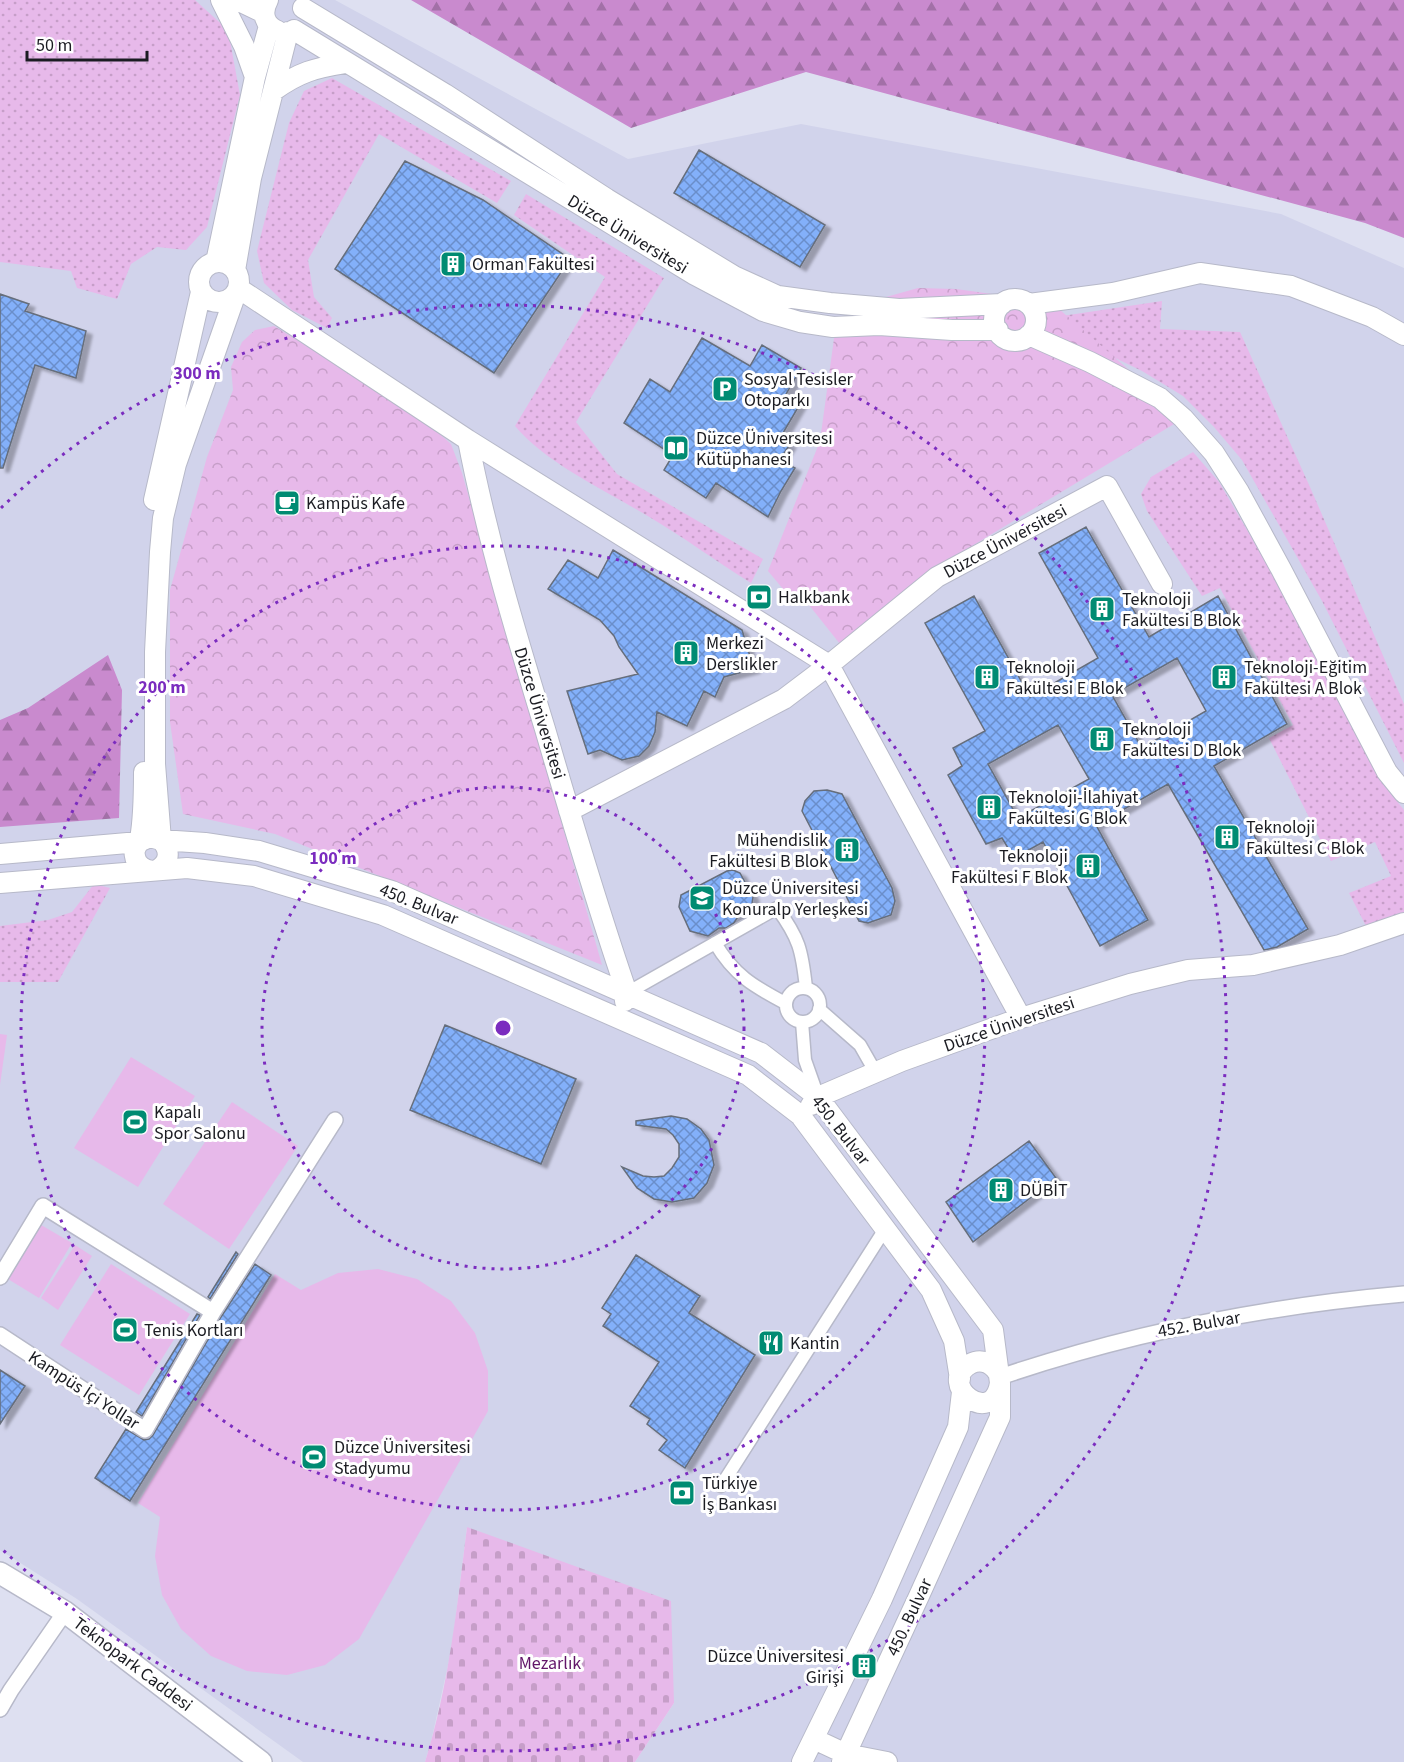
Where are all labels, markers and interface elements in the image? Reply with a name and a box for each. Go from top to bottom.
scale bar [27,24,147,62]
text: 50 m [36,33,72,58]
street label: Düzce Üniversitesi [563,189,693,280]
building icon: Orman Fakültesi [438,249,468,279]
place label: Orman Fakültesi [472,252,595,277]
text: 300 m [173,361,221,386]
place label: Sosyal Tesisler Otoparkı [744,367,854,413]
parking icon: Sosyal Tesisler Otoparkı [710,374,740,404]
place label: Düzce Üniversitesi Kütüphanesi [696,426,833,472]
library icon: Düzce Üniversitesi Kütüphanesi [661,433,691,463]
cafe icon: Kampüs Kafe [272,488,302,518]
place label: Kampüs Kafe [306,491,405,516]
street label: Düzce Üniversitesi [939,498,1071,585]
bank icon: Halkbank [744,582,774,612]
place label: Halkbank [778,585,850,610]
place label: Teknoloji Fakültesi B Blok [1122,587,1241,633]
building icon: Teknoloji Fakültesi B Blok [1087,594,1117,624]
place label: Merkezi Derslikler [706,631,778,677]
building icon: Merkezi Derslikler [671,638,701,668]
street label: Düzce Üniversitesi [508,644,571,782]
place label: Teknoloji Fakültesi E Blok [1006,655,1124,701]
place label: Teknoloji-Eğitim Fakültesi A Blok [1244,655,1367,701]
building icon: Teknoloji Fakültesi E Blok [972,662,1002,692]
building icon: Teknoloji-Eğitim Fakültesi A Blok [1209,662,1239,692]
text: 200 m [138,675,186,700]
place label: Teknoloji Fakültesi D Blok [1122,717,1241,763]
building icon: Teknoloji Fakültesi D Blok [1087,724,1117,754]
place label: Teknoloji-İlahiyat Fakültesi G Blok [1008,785,1138,831]
building icon: Teknoloji-İlahiyat Fakültesi G Blok [974,792,1004,822]
place label: Teknoloji Fakültesi C Blok [1246,815,1365,861]
building icon: Teknoloji Fakültesi C Blok [1212,822,1242,852]
place label: Mühendislik Fakültesi B Blok [709,828,828,874]
building icon: Mühendislik Fakültesi B Blok [832,835,862,865]
place label: Teknoloji Fakültesi F Blok [951,844,1068,890]
text: 100 m [309,846,357,871]
building icon: Teknoloji Fakültesi F Blok [1073,851,1103,881]
place label: Düzce Üniversitesi Konuralp Yerleşkesi [722,876,868,922]
street label: 450. Bulvar [376,877,463,932]
school or university icon: Düzce Üniversitesi Konuralp Yerleşkesi [687,883,717,913]
street label: Düzce Üniversitesi [940,990,1078,1059]
centre of rings [493,1018,513,1038]
street label: 450. Bulvar [805,1090,877,1171]
place label: Kapalı Spor Salonu [154,1100,246,1146]
sports icon: Kapalı Spor Salonu [120,1107,150,1137]
building icon: DÜBİT [986,1175,1016,1205]
place label: DÜBİT [1020,1178,1068,1203]
street label: 452. Bulvar [1156,1305,1243,1344]
sports icon: Tenis Kortları [110,1315,140,1345]
place label: Tenis Kortları [144,1318,244,1343]
restaurant icon: Kantin [756,1328,786,1358]
place label: Kantin [790,1331,840,1356]
street label: Kampüs İçi Yollar [23,1345,145,1436]
place label: Düzce Üniversitesi Stadyumu [334,1435,471,1481]
sports icon: Düzce Üniversitesi Stadyumu [299,1442,329,1472]
place label: Türkiye İş Bankası [702,1471,777,1517]
bank icon: Türkiye İş Bankası [667,1478,697,1508]
street label: 450. Bulvar [881,1574,939,1660]
street label: Teknopark Caddesi [68,1611,198,1718]
place label: Düzce Üniversitesi Girişi [707,1644,844,1690]
park label: Mezarlık [519,1651,581,1676]
building icon: Düzce Üniversitesi Girişi [849,1651,879,1681]

